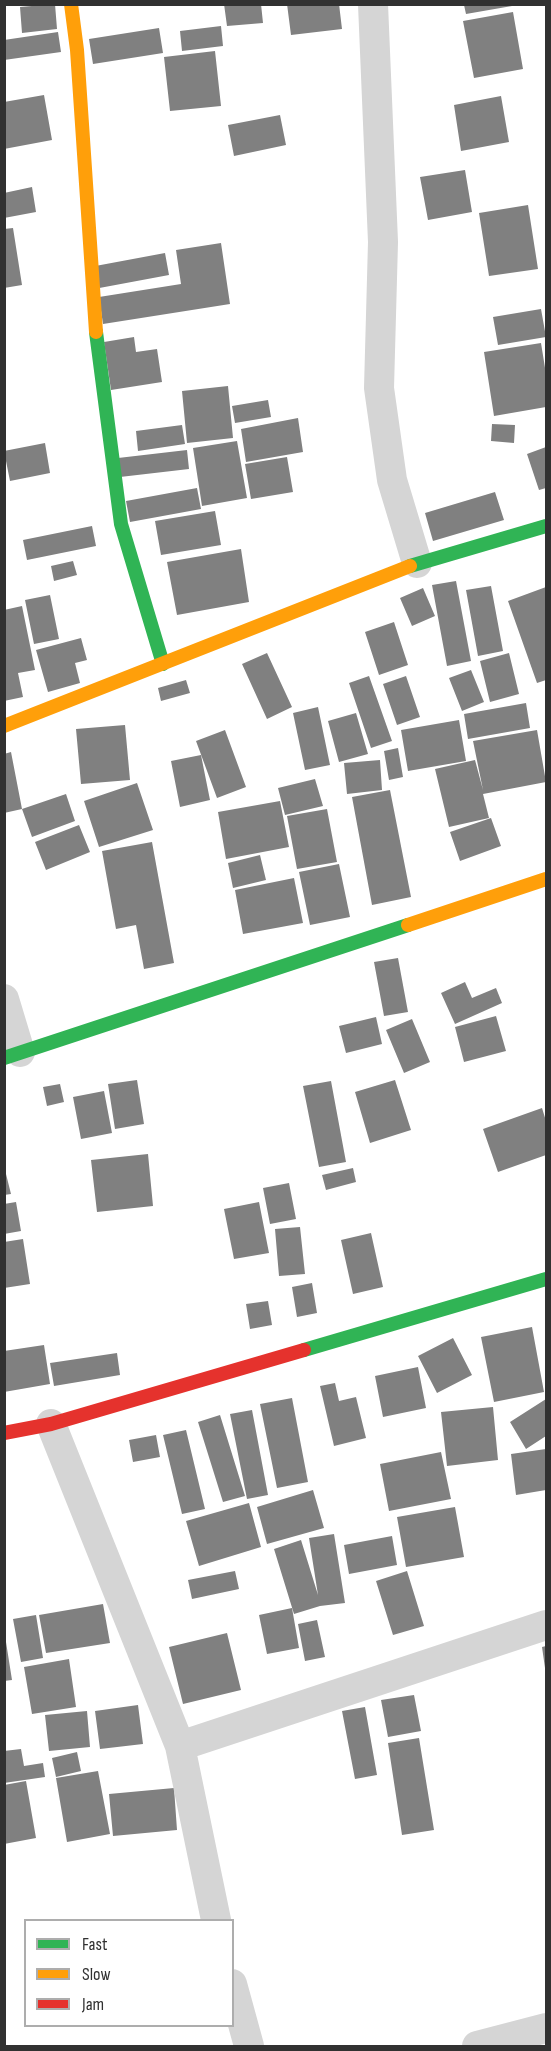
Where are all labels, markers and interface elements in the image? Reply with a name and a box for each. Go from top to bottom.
legend [24,1919,234,2027]
text: Fast [82,1934,107,1955]
text: Slow [82,1964,111,1985]
text: Jam [82,1994,104,2015]

